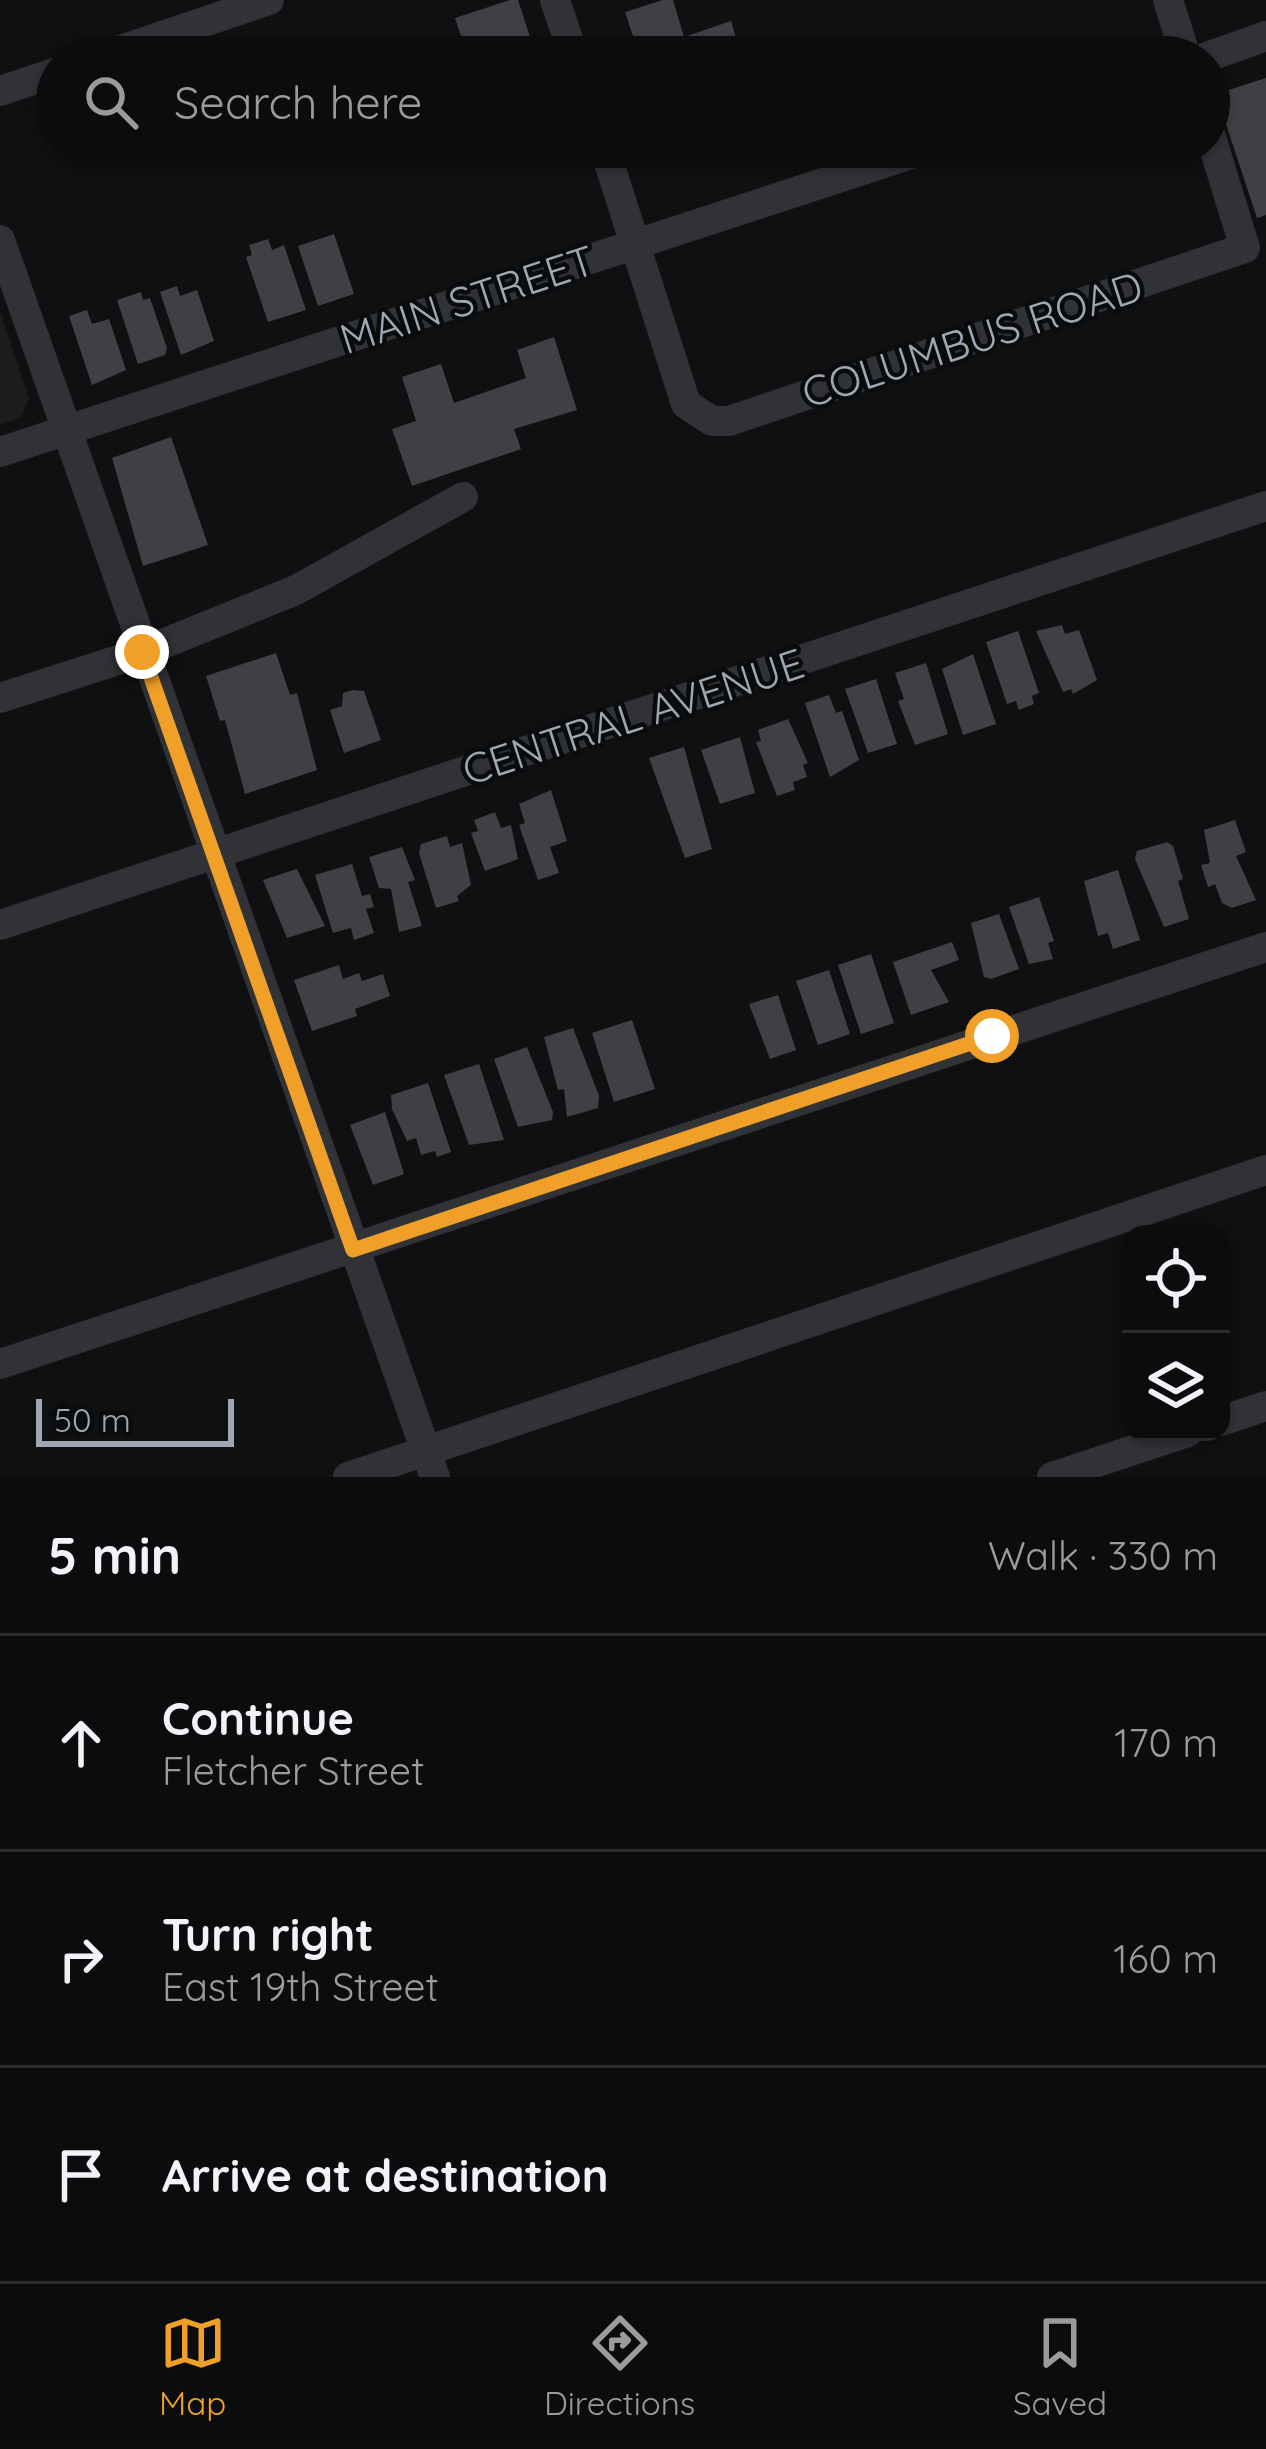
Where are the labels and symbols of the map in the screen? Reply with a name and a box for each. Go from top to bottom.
street label: MAIN STREET [333,233,601,365]
street label: COLUMBUS ROAD [795,259,1149,419]
route end [115,625,169,679]
street label: CENTRAL AVENUE [456,636,810,796]
route start [965,1009,1019,1063]
scale bar [36,1393,234,1446]

